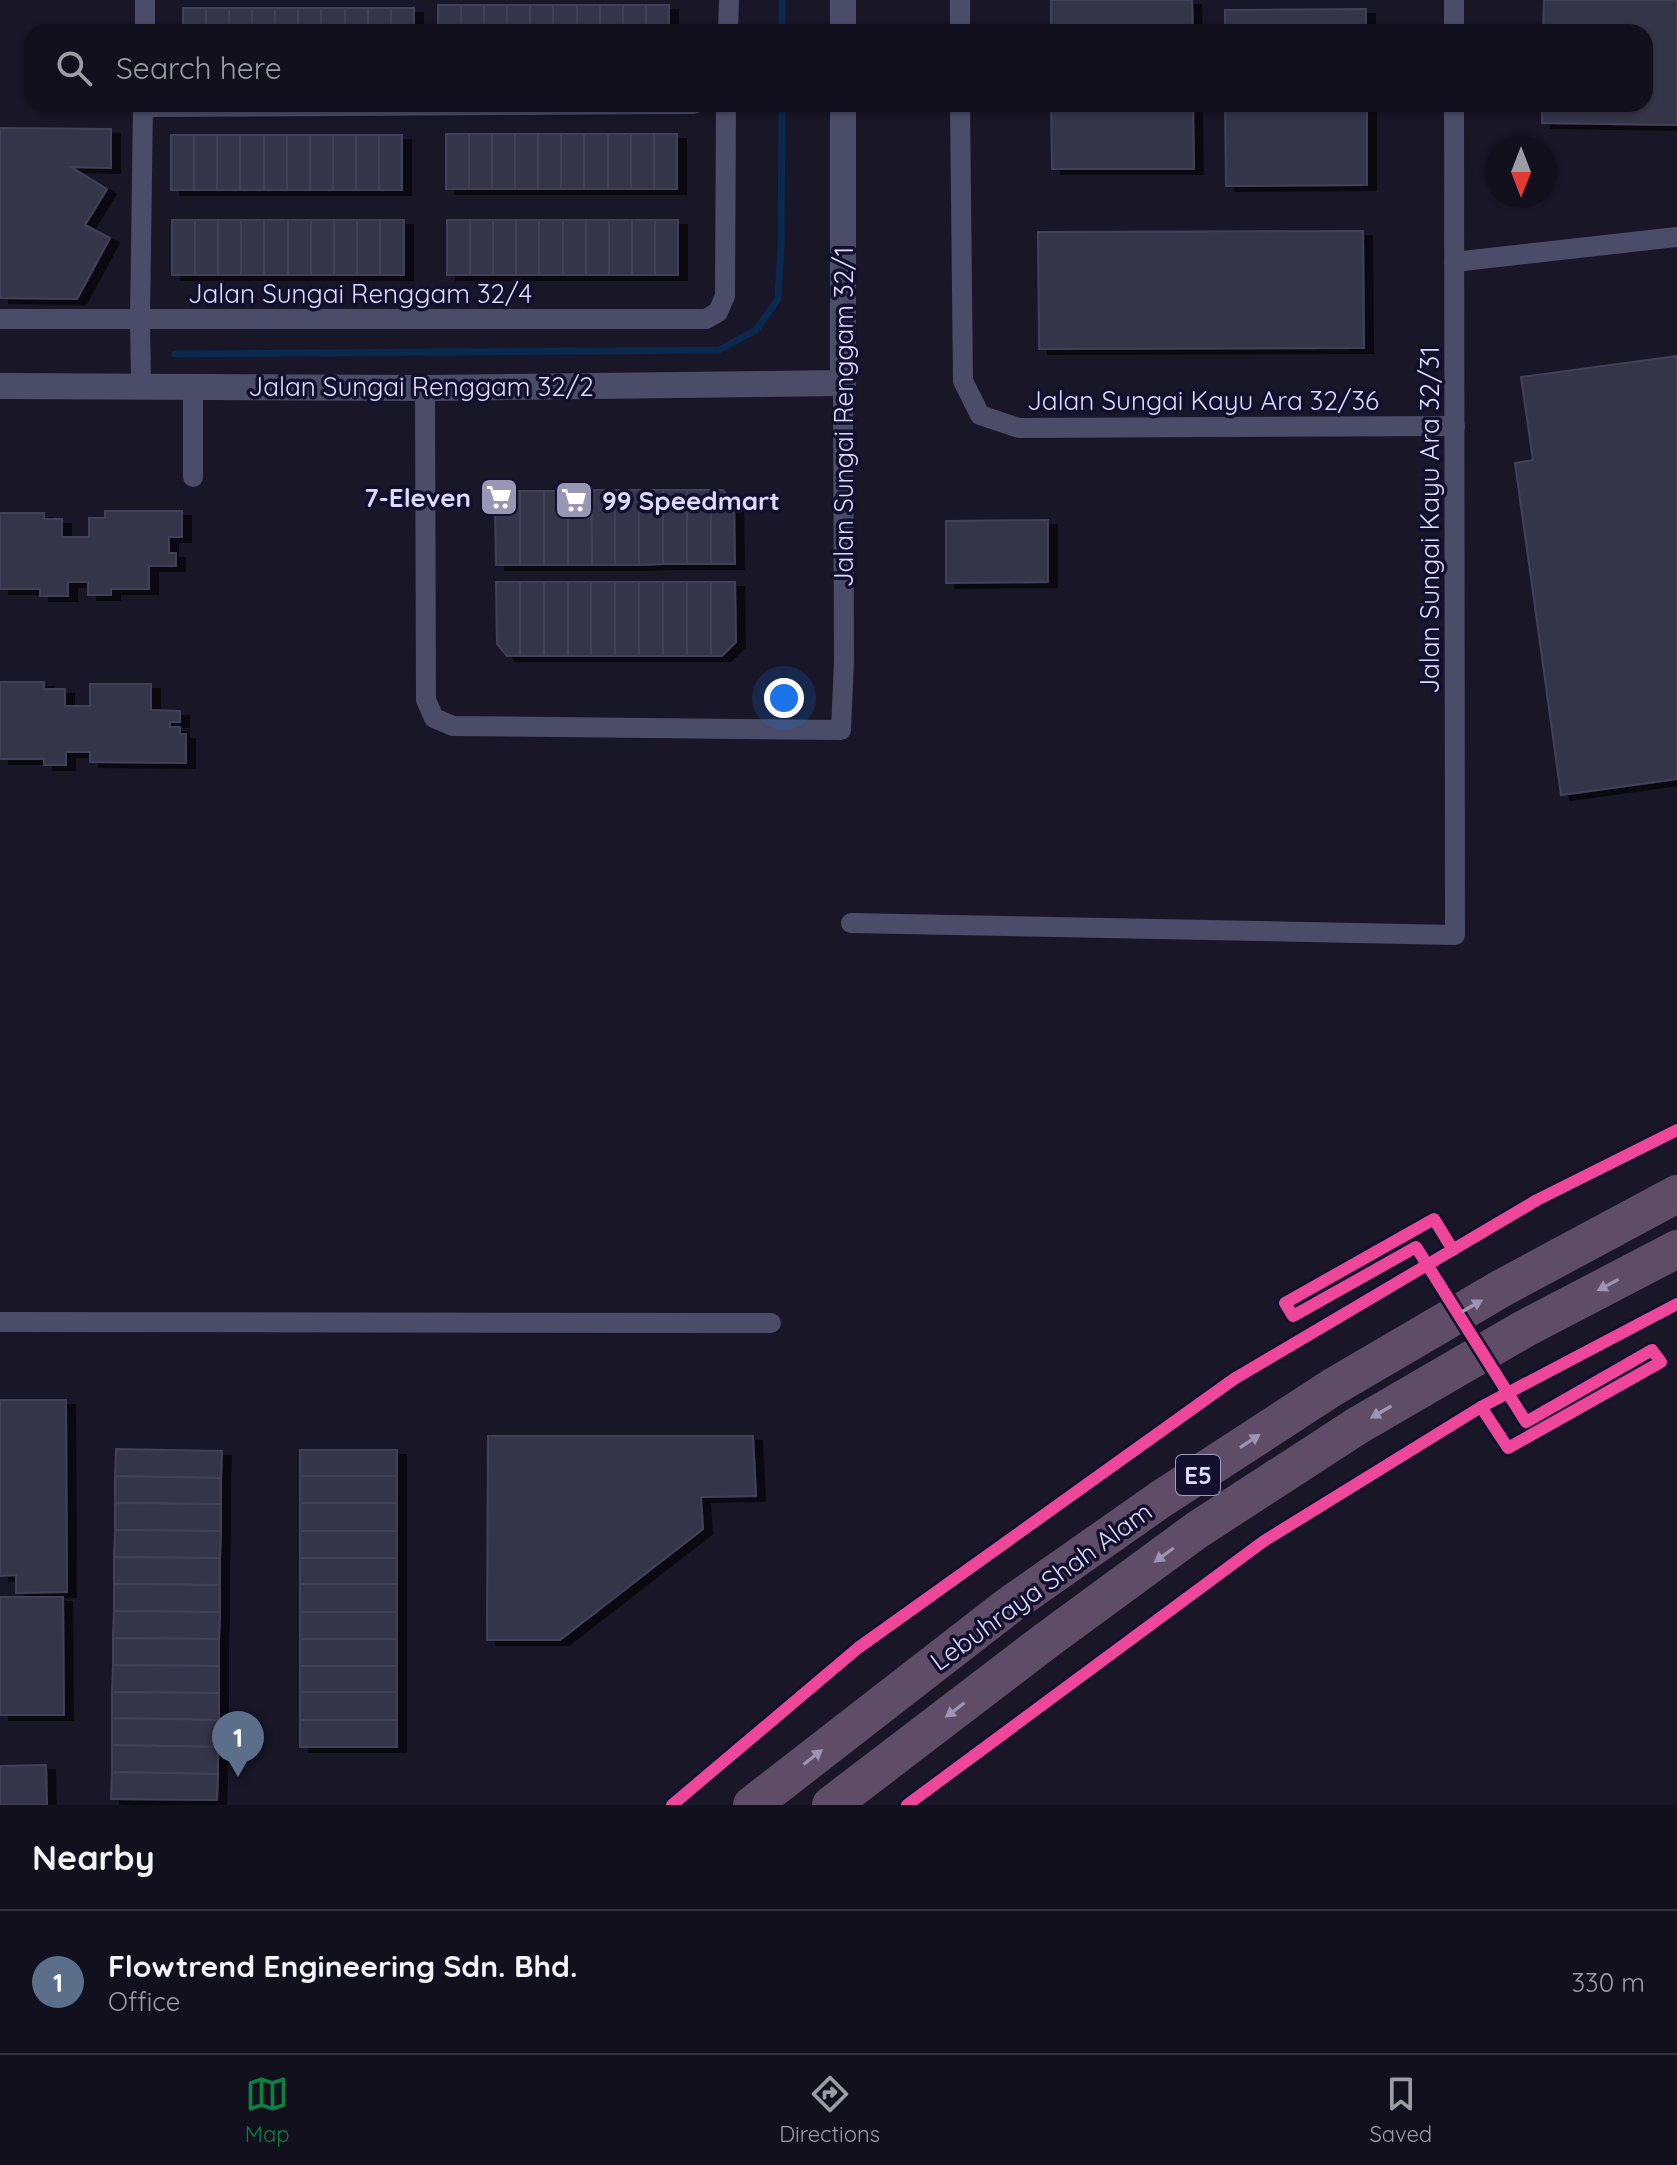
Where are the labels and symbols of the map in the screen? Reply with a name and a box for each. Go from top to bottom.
north arrow [1485,136,1557,208]
street label: Jalan Sungai Renggam 32/1 [827,247,860,587]
street label: Jalan Sungai Renggam 32/4 [188,277,532,310]
street label: Jalan Sungai Kayu Ara 32/31 [1413,346,1446,694]
street label: Jalan Sungai Renggam 32/2 [248,370,594,403]
street label: Jalan Sungai Kayu Ara 32/36 [1027,384,1379,417]
supermarket icon: 7-Eleven [478,476,520,518]
supermarket icon: 99 Speedmart [553,479,595,521]
place label: 7-Eleven [364,481,471,514]
place label: 99 Speedmart [602,484,780,517]
your location [764,678,804,718]
one-way arrow [1596,1278,1619,1291]
one-way arrow [1461,1299,1484,1313]
one-way arrow [1370,1405,1392,1419]
one-way arrow [1240,1433,1261,1448]
road number: E5 [1176,1455,1220,1495]
street label: Lebuhraya Shah Alam [924,1494,1158,1678]
one-way arrow [1154,1546,1174,1562]
one-way arrow [945,1702,966,1718]
pin: 1 [212,1711,264,1777]
one-way arrow [803,1750,823,1766]

